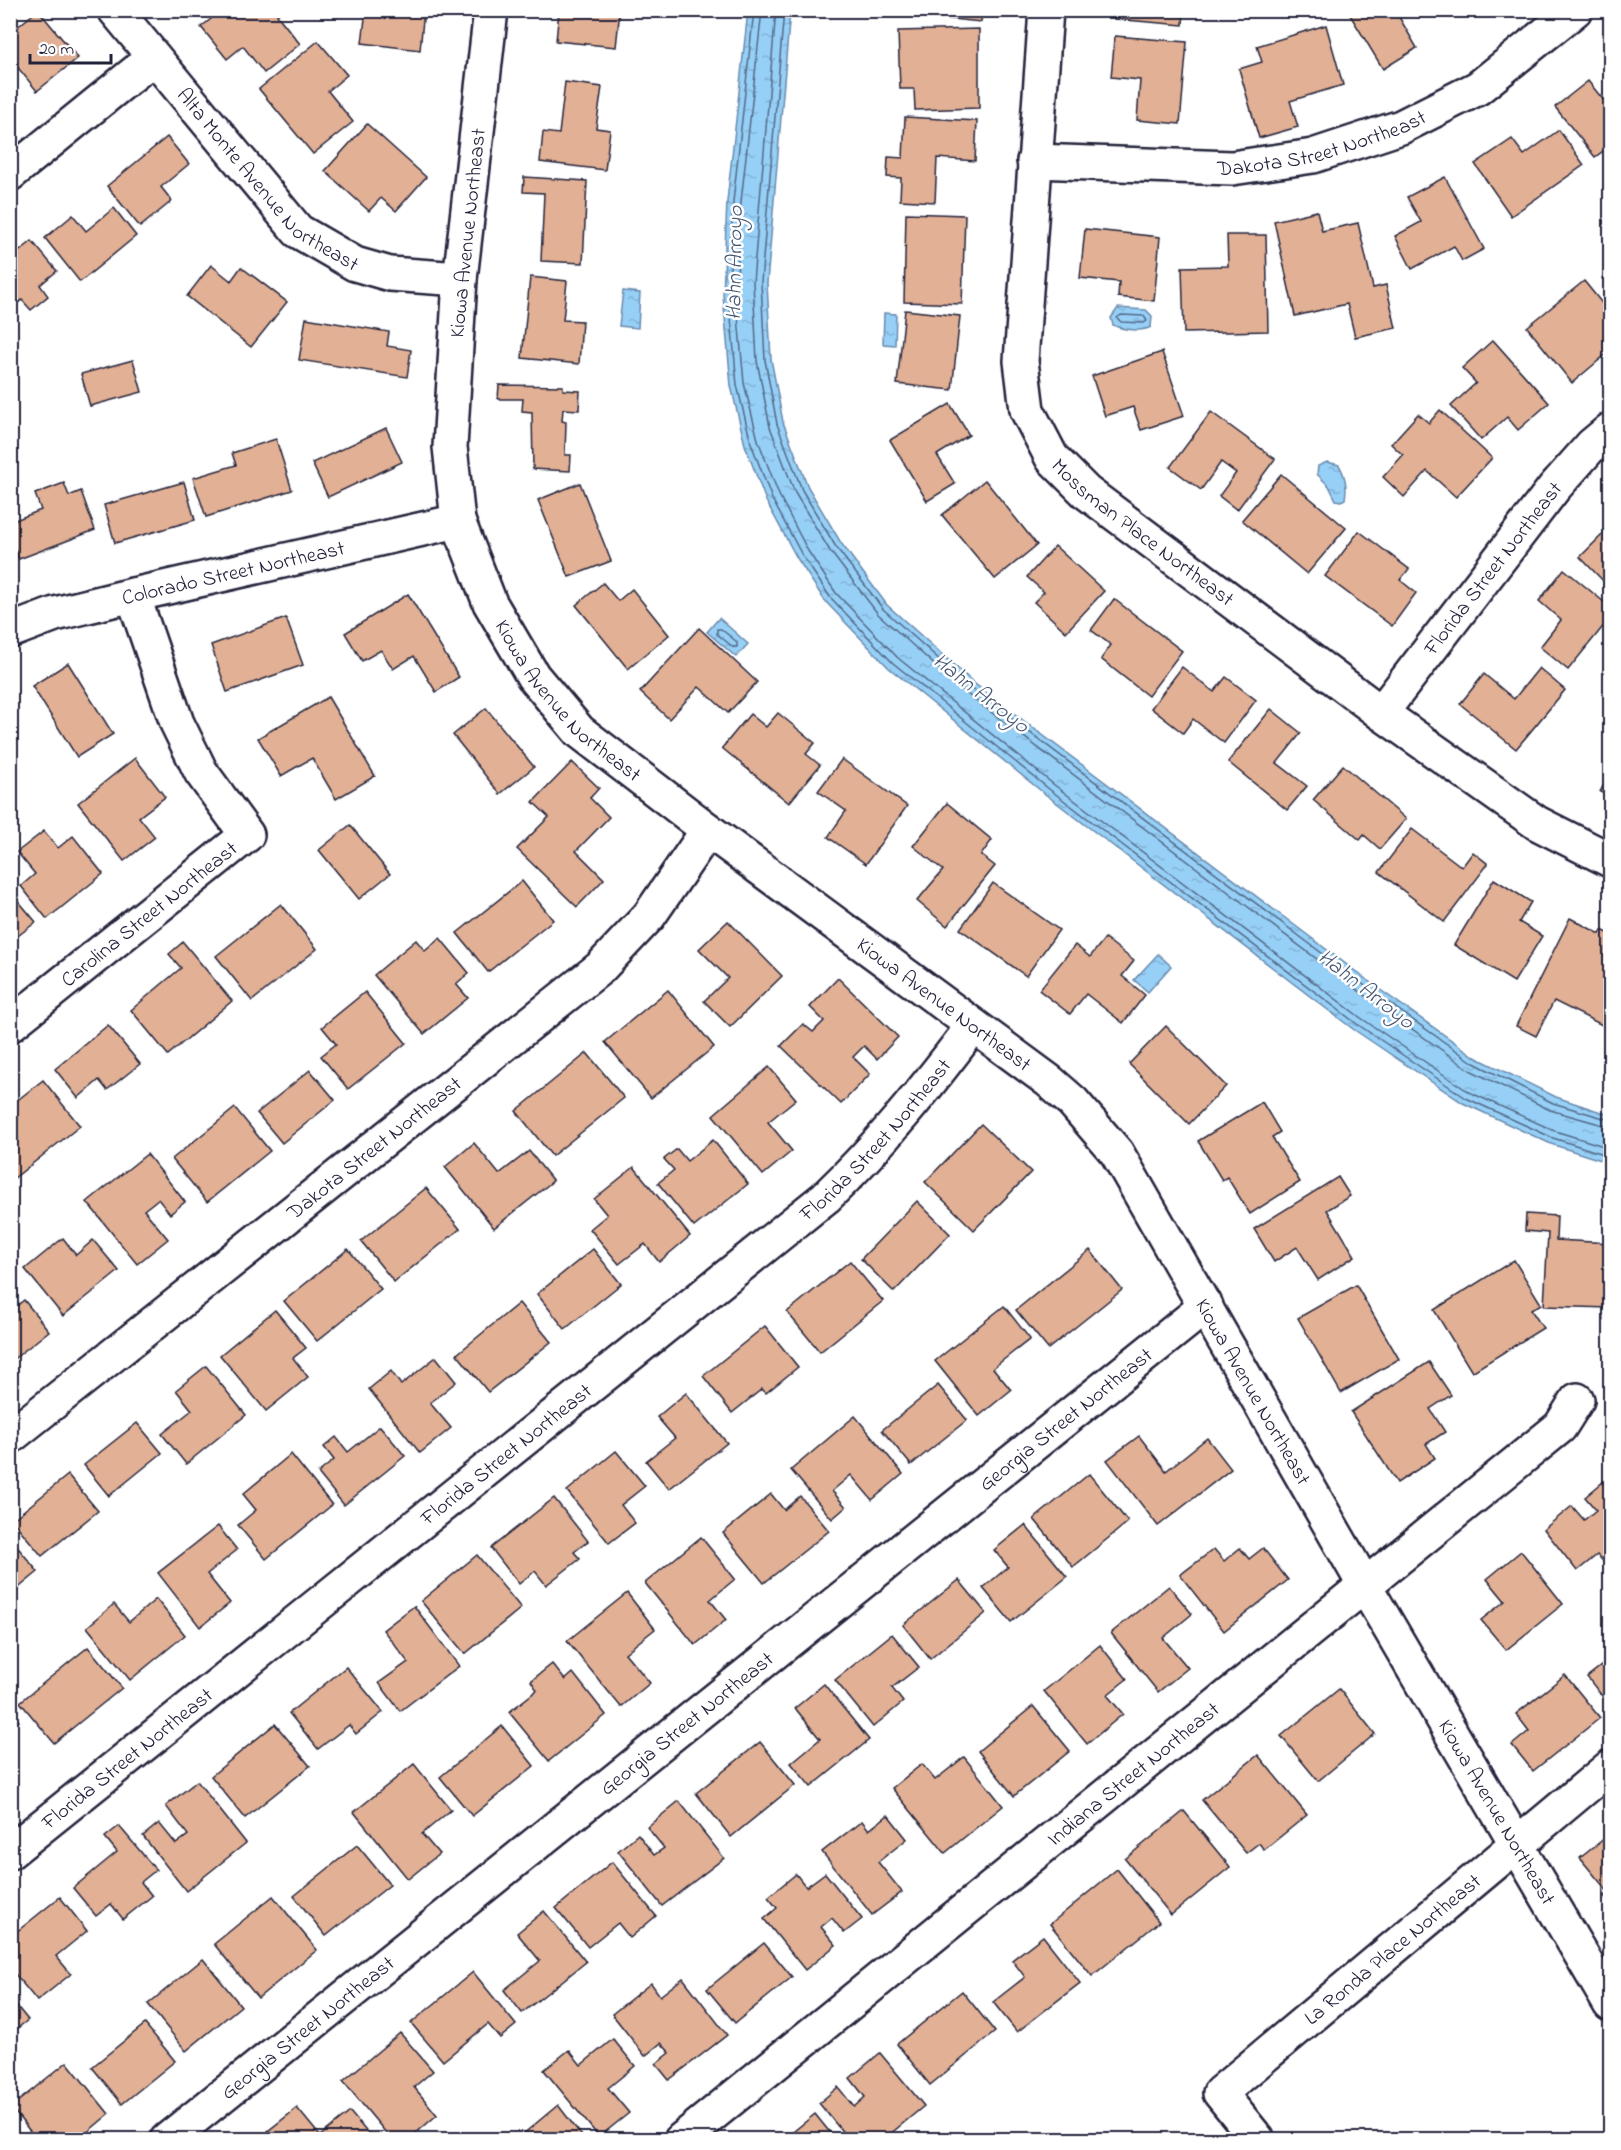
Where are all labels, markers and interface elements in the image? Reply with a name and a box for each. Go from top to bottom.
scale bar [30,27,111,65]
text: 20 m [39,37,74,63]
street label: Alta Monte Avenue Northeast [168,82,364,280]
street label: Dakota Street Northeast [1215,104,1432,185]
street label: Kiowa Avenue Northeast [443,127,495,339]
water label: Hahn Arroyo [719,204,753,321]
street label: Mossman Place Northeast [1043,452,1240,615]
street label: Florida Street Northeast [1417,475,1570,663]
street label: Colorado Street Northeast [119,534,348,614]
street label: Kiowa Avenue Northeast [486,615,647,790]
water label: Hahn Arroyo [925,647,1036,743]
street label: Carolina Street Northeast [55,835,245,996]
street label: Kiowa Avenue Northeast [849,931,1037,1080]
water label: Hahn Arroyo [1310,943,1421,1039]
street label: Florida Street Northeast [793,1053,960,1230]
street label: Dakota Street Northeast [281,1070,469,1229]
street label: Kiowa Avenue Northeast [1186,1294,1317,1491]
street label: Georgia Street Northeast [973,1341,1160,1500]
street label: Florida Street Northeast [414,1377,599,1534]
street label: Georgia Street Northeast [594,1646,781,1804]
street label: Florida Street Northeast [35,1682,220,1838]
street label: Indiana Street Northeast [1041,1696,1227,1854]
street label: Kiowa Avenue Northeast [1429,1714,1562,1911]
street label: La Ronda Place Northeast [1299,1868,1489,2033]
street label: Georgia Street Northeast [215,1950,402,2108]

